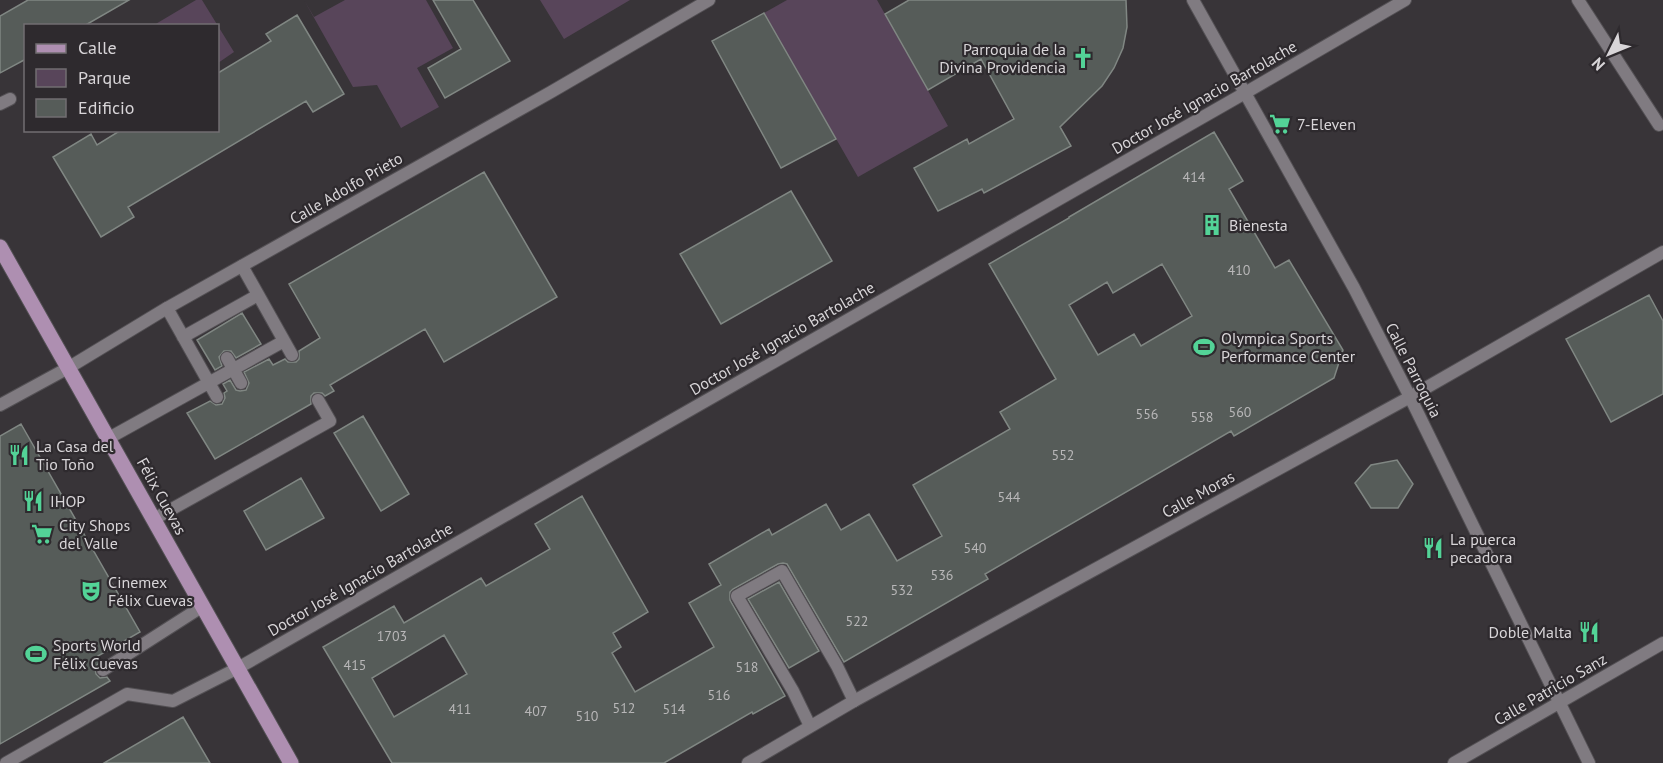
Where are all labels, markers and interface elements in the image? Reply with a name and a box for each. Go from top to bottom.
legend [24,24,219,132]
north arrow [1579,24,1639,84]
text: Calle [78,36,117,59]
street label: Doctor José Ignacio Bartolache [1108,36,1300,158]
place label: Parroquia de la Divina Providencia [939,39,1066,77]
church icon: Parroquia de la Divina Providencia [1071,46,1095,70]
text: N [1587,54,1609,75]
text: Parque [78,66,131,89]
text: Edificio [78,96,134,119]
supermarket icon: 7-Eleven [1268,112,1292,136]
place label: 7-Eleven [1297,114,1356,134]
street label: Calle Adolfo Prieto [286,148,406,228]
house number: 414 [1183,168,1206,186]
building icon: Bienesta [1200,213,1224,237]
place label: Bienesta [1229,215,1288,235]
house number: 410 [1228,261,1251,279]
street label: Doctor José Ignacio Bartolache [686,277,878,399]
street label: Calle Parroquia [1382,319,1446,421]
place label: Olympica Sports Performance Center [1221,328,1356,366]
sports icon: Olympica Sports Performance Center [1192,335,1216,359]
house number: 560 [1229,403,1252,421]
house number: 556 [1136,405,1158,423]
house number: 558 [1191,408,1213,426]
place label: La Casa del Tio Toño [36,436,114,474]
restaurant icon: La Casa del Tio Toño [7,443,31,467]
house number: 552 [1052,446,1074,464]
street label: Félix Cuevas [133,454,191,538]
street label: Calle Moras [1158,466,1238,522]
house number: 544 [998,488,1021,506]
restaurant icon: IHOP [21,489,45,513]
place label: IHOP [50,491,85,511]
place label: City Shops del Valle [59,515,130,553]
street label: Doctor José Ignacio Bartolache [264,518,456,640]
supermarket icon: City Shops del Valle [30,522,54,546]
place label: La puerca pecadora [1450,529,1516,567]
restaurant icon: La puerca pecadora [1421,536,1445,560]
house number: 540 [964,539,987,557]
house number: 536 [931,566,953,584]
place label: Cinemex Félix Cuevas [108,572,193,610]
theatre icon: Cinemex Félix Cuevas [79,579,103,603]
house number: 532 [891,581,913,599]
house number: 522 [846,612,868,630]
restaurant icon: Doble Malta [1577,620,1601,644]
place label: Doble Malta [1489,622,1572,642]
house number: 1703 [377,627,407,645]
place label: Sports World Félix Cuevas [53,635,141,673]
sports icon: Sports World Félix Cuevas [24,642,48,666]
street label: Calle Patricio Sanz [1490,649,1610,729]
house number: 415 [344,656,366,674]
house number: 518 [736,658,758,676]
house number: 516 [708,686,730,704]
house number: 512 [613,699,635,717]
house number: 411 [449,700,471,718]
house number: 514 [663,700,686,718]
house number: 407 [525,702,547,720]
house number: 510 [576,707,599,725]

